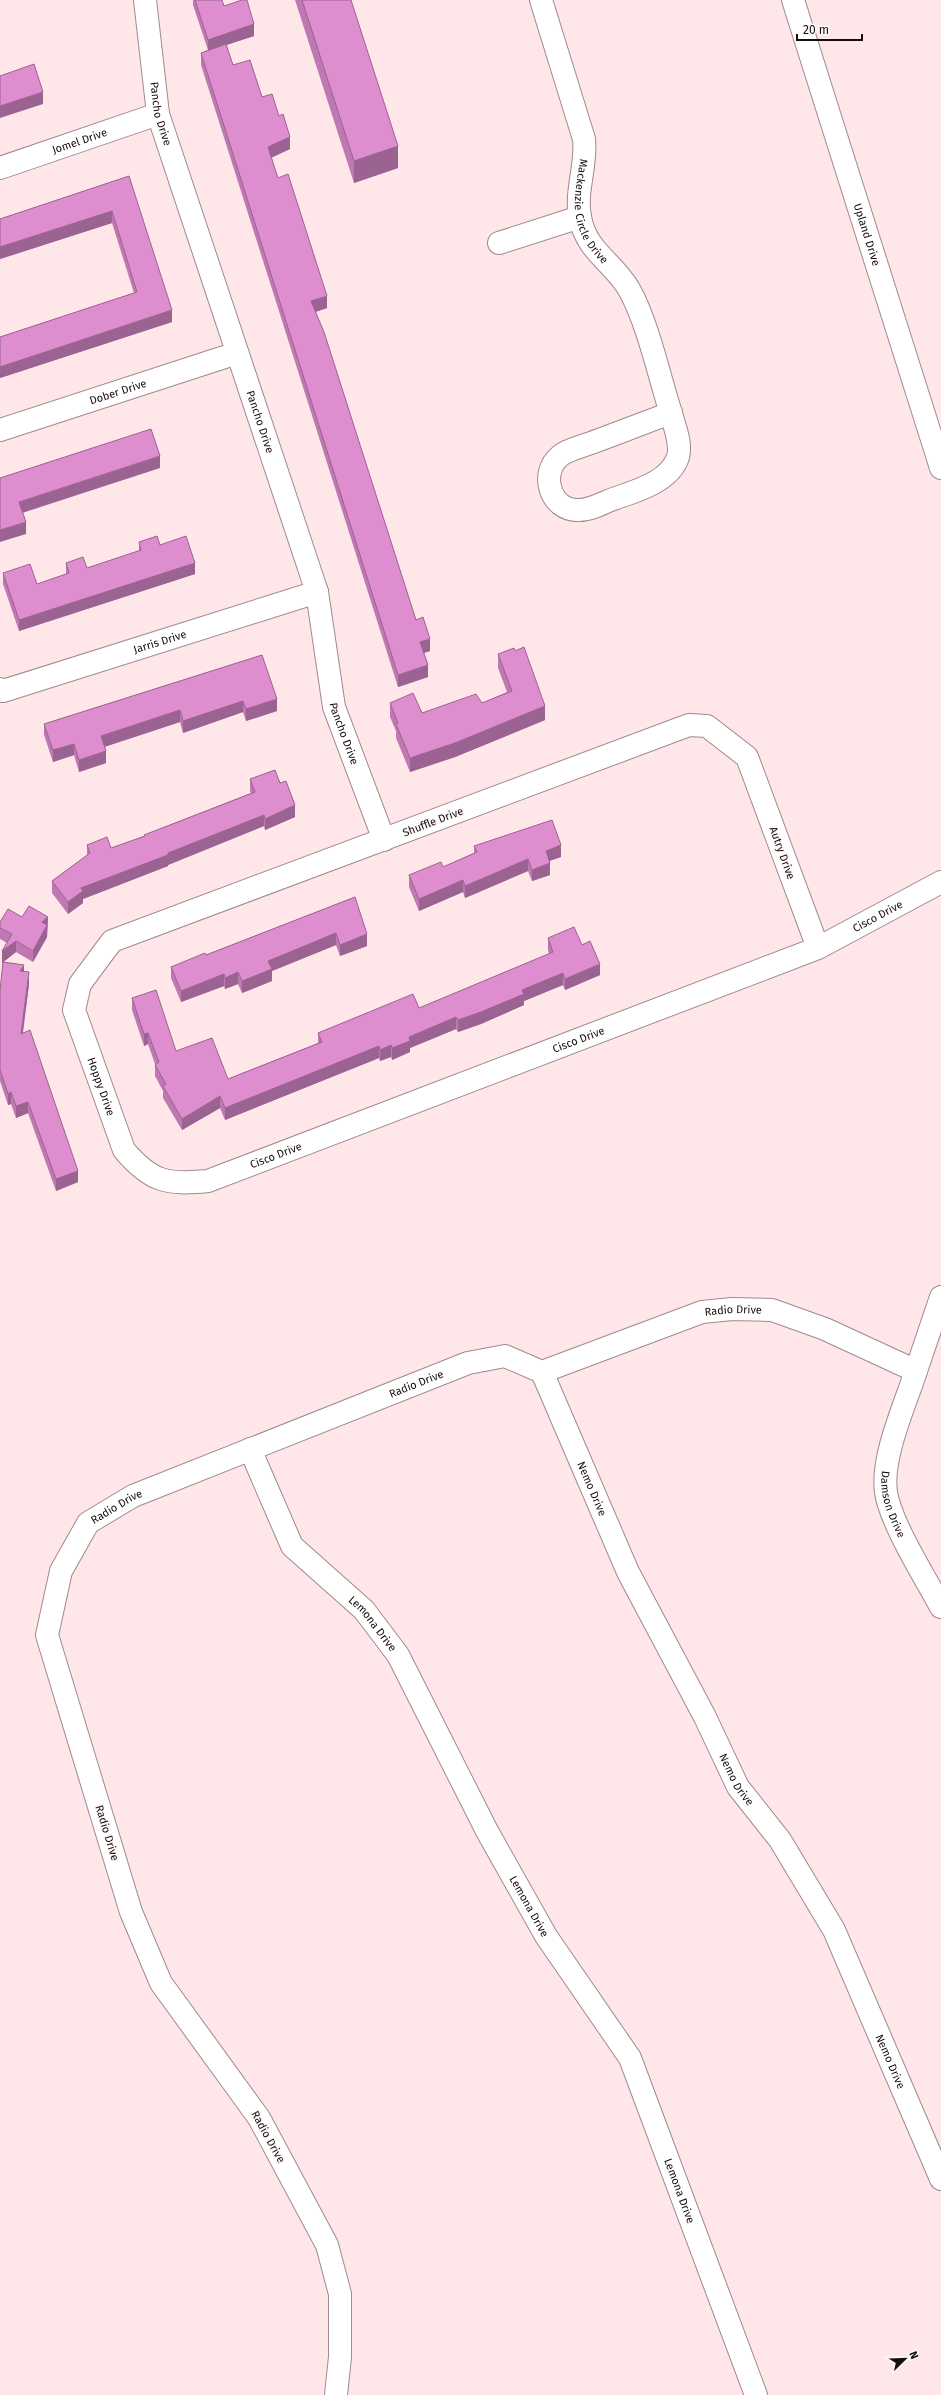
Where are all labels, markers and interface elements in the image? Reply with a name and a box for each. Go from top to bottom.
scale bar [797,16,862,42]
text: 20 m [803,23,829,37]
street label: Pancho Drive [148,81,175,147]
street label: Jomel Drive [50,125,109,156]
street label: Mackenzie Circle Drive [572,158,611,266]
street label: Upland Drive [851,202,883,267]
street label: Dober Drive [88,376,148,407]
street label: Pancho Drive [244,389,277,455]
street label: Jarris Drive [132,627,188,656]
street label: Pancho Drive [327,702,361,766]
street label: Shuffle Drive [401,805,465,839]
street label: Autry Drive [766,825,798,881]
street label: Cisco Drive [850,897,905,935]
street label: Cisco Drive [551,1024,606,1055]
street label: Hoppy Drive [85,1056,118,1117]
street label: Cisco Drive [248,1139,304,1171]
street label: Radio Drive [704,1302,762,1318]
street label: Radio Drive [387,1367,445,1400]
street label: Nemo Drive [575,1459,610,1518]
street label: Damson Drive [879,1470,908,1540]
street label: Radio Drive [88,1487,144,1526]
street label: Lemona Drive [346,1593,399,1654]
street label: Nemo Drive [717,1751,757,1808]
street label: Radio Drive [92,1804,122,1862]
street label: Lemona Drive [507,1873,552,1939]
street label: Nemo Drive [873,2032,908,2091]
street label: Radio Drive [248,2109,288,2165]
street label: Lemona Drive [662,2157,698,2225]
north arrow [885,2339,925,2379]
text: N [906,2349,921,2361]

